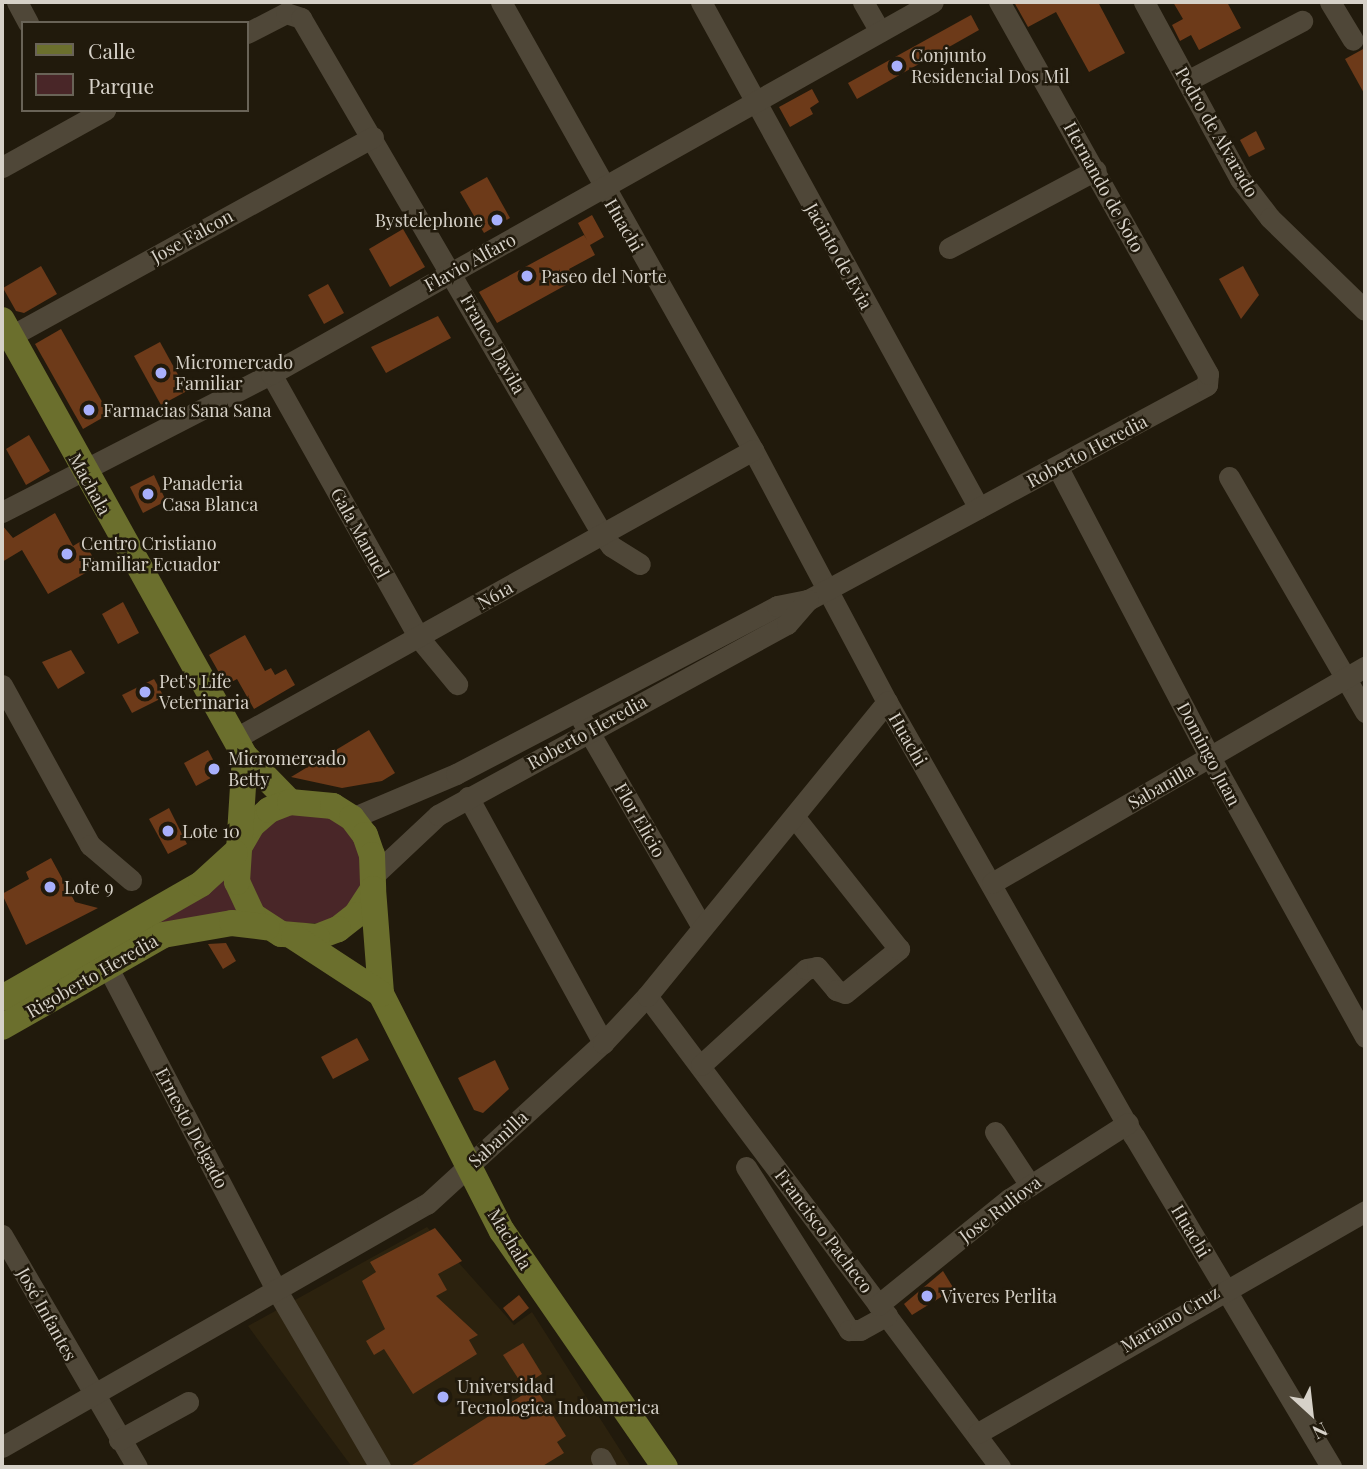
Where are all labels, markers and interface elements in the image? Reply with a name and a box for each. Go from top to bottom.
legend [21,21,248,112]
text: Calle [88,36,135,64]
place label: Conjunto Residencial Dos Mil [911,45,1070,88]
marker: Conjunto Residencial Dos Mil [889,58,905,74]
street label: Pedro de Alvarado [1171,63,1263,201]
text: Parque [88,71,154,99]
street label: Hernando de Soto [1059,118,1149,256]
street label: Huachi [600,195,648,255]
street label: Jacinto de Evia [801,199,877,313]
street label: Jose Falcon [147,205,237,267]
place label: Bystelephone [375,209,483,231]
marker: Bystelephone [489,212,505,228]
street label: Flavio Alfaro [420,228,520,296]
place label: Paseo del Norte [541,265,667,287]
marker: Paseo del Norte [519,268,535,284]
street label: Franco Davila [456,291,530,397]
place label: Micromercado Familiar [175,352,293,394]
marker: Micromercado Familiar [153,365,169,381]
place label: Farmacias Sana Sana [103,399,272,421]
marker: Farmacias Sana Sana [81,402,97,418]
street label: Roberto Heredia [1023,410,1151,492]
street label: Machala [64,449,116,519]
place label: Panaderia Casa Blanca [162,473,258,516]
street label: Gala Manuel [326,484,394,582]
marker: Panaderia Casa Blanca [140,486,156,502]
place label: Centro Cristiano Familiar Ecuador [81,533,221,576]
marker: Centro Cristiano Familiar Ecuador [59,546,75,562]
street label: N61a [473,576,517,614]
place label: Pet's Life Veterinaria [159,671,249,714]
marker: Pet's Life Veterinaria [137,684,153,700]
street label: Roberto Heredia [523,690,651,774]
street label: Domingo Juan [1173,699,1245,809]
street label: Huachi [884,709,932,769]
place label: Micromercado Betty [228,748,346,790]
street label: Sabanilla [1124,758,1198,814]
marker: Micromercado Betty [206,761,222,777]
street label: Flor Elicio [610,779,670,861]
place label: Lote 10 [182,820,240,842]
marker: Lote 10 [160,823,176,839]
place label: Lote 9 [64,876,114,898]
marker: Lote 9 [42,879,58,895]
street label: Rigoberto Heredia [23,930,161,1022]
street label: Ernesto Delgado [151,1064,233,1192]
street label: Sabanilla [464,1106,532,1172]
street label: Francisco Pacheco [770,1165,878,1297]
street label: Jose Ruliova [955,1171,1045,1247]
street label: Huachi [1167,1201,1215,1261]
street label: Machala [483,1205,537,1273]
street label: José Infantes [13,1264,81,1364]
street label: Mariano Cruz [1117,1281,1223,1357]
place label: Viveres Perlita [941,1285,1057,1307]
marker: Viveres Perlita [919,1288,935,1304]
place label: Universidad Tecnologica Indoamerica [457,1376,660,1418]
north arrow [1276,1378,1346,1448]
marker: Universidad Tecnologica Indoamerica [435,1389,451,1405]
text: N [1309,1417,1333,1446]

